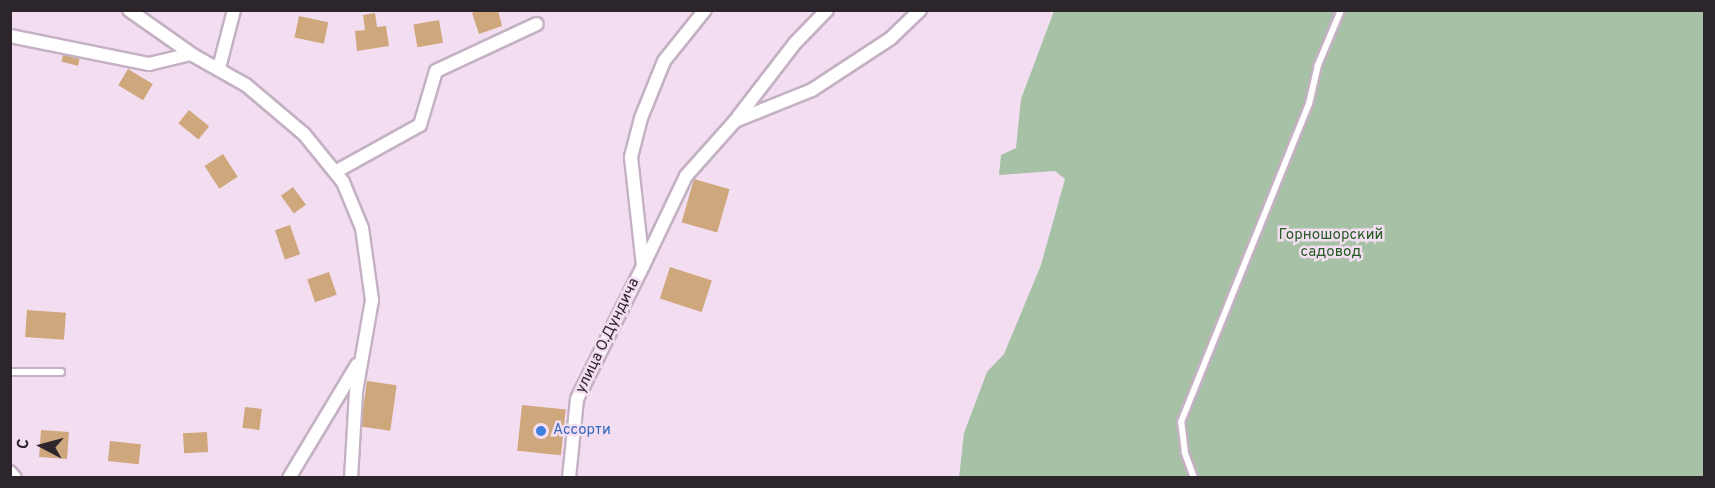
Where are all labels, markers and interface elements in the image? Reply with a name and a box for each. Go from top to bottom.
park label: Горношорский садовод [1279,226,1383,261]
street label: улица О.Дундича [572,276,644,396]
north arrow [12,416,72,476]
place label: Ассорти [553,422,611,440]
marker: Ассорти [534,424,548,438]
text: С [14,438,35,450]

